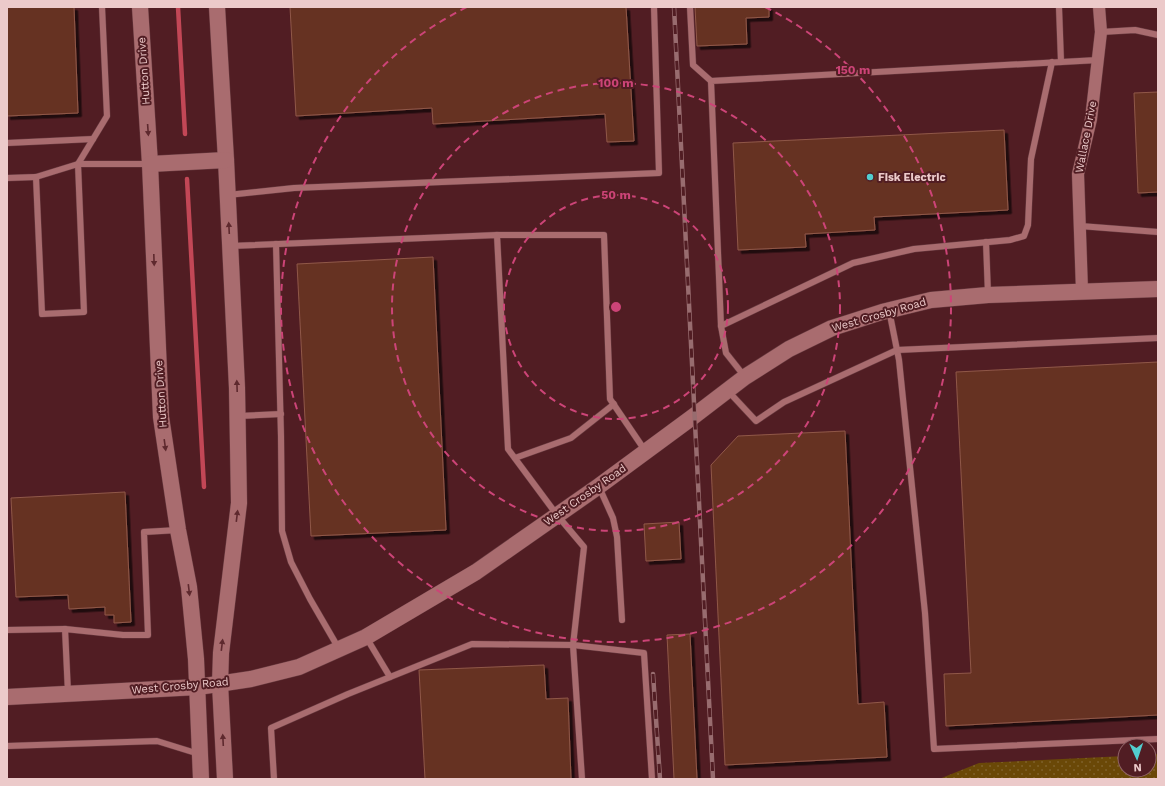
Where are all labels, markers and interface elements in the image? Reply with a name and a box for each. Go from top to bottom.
street label: Hutton Drive [135,37,153,105]
text: 150 m [836,63,870,77]
text: 100 m [598,76,634,90]
street label: Wallace Drive [1073,100,1099,174]
one-way arrow [145,124,152,136]
place label: Fisk Electric [878,171,946,184]
marker: Fisk Electric [865,172,875,182]
text: 50 m [601,188,631,202]
one-way arrow [226,222,233,234]
one-way arrow [151,254,158,266]
street label: West Crosby Road [830,295,928,335]
centre of rings [609,300,623,314]
street label: Hutton Drive [152,360,170,428]
one-way arrow [233,380,240,392]
one-way arrow [162,439,168,451]
street label: West Crosby Road [541,462,629,528]
one-way arrow [234,510,240,522]
one-way arrow [186,584,192,596]
one-way arrow [219,639,225,651]
street label: West Crosby Road [131,675,229,697]
one-way arrow [219,734,226,746]
north arrow [1117,738,1157,778]
text: N [1133,761,1142,774]

